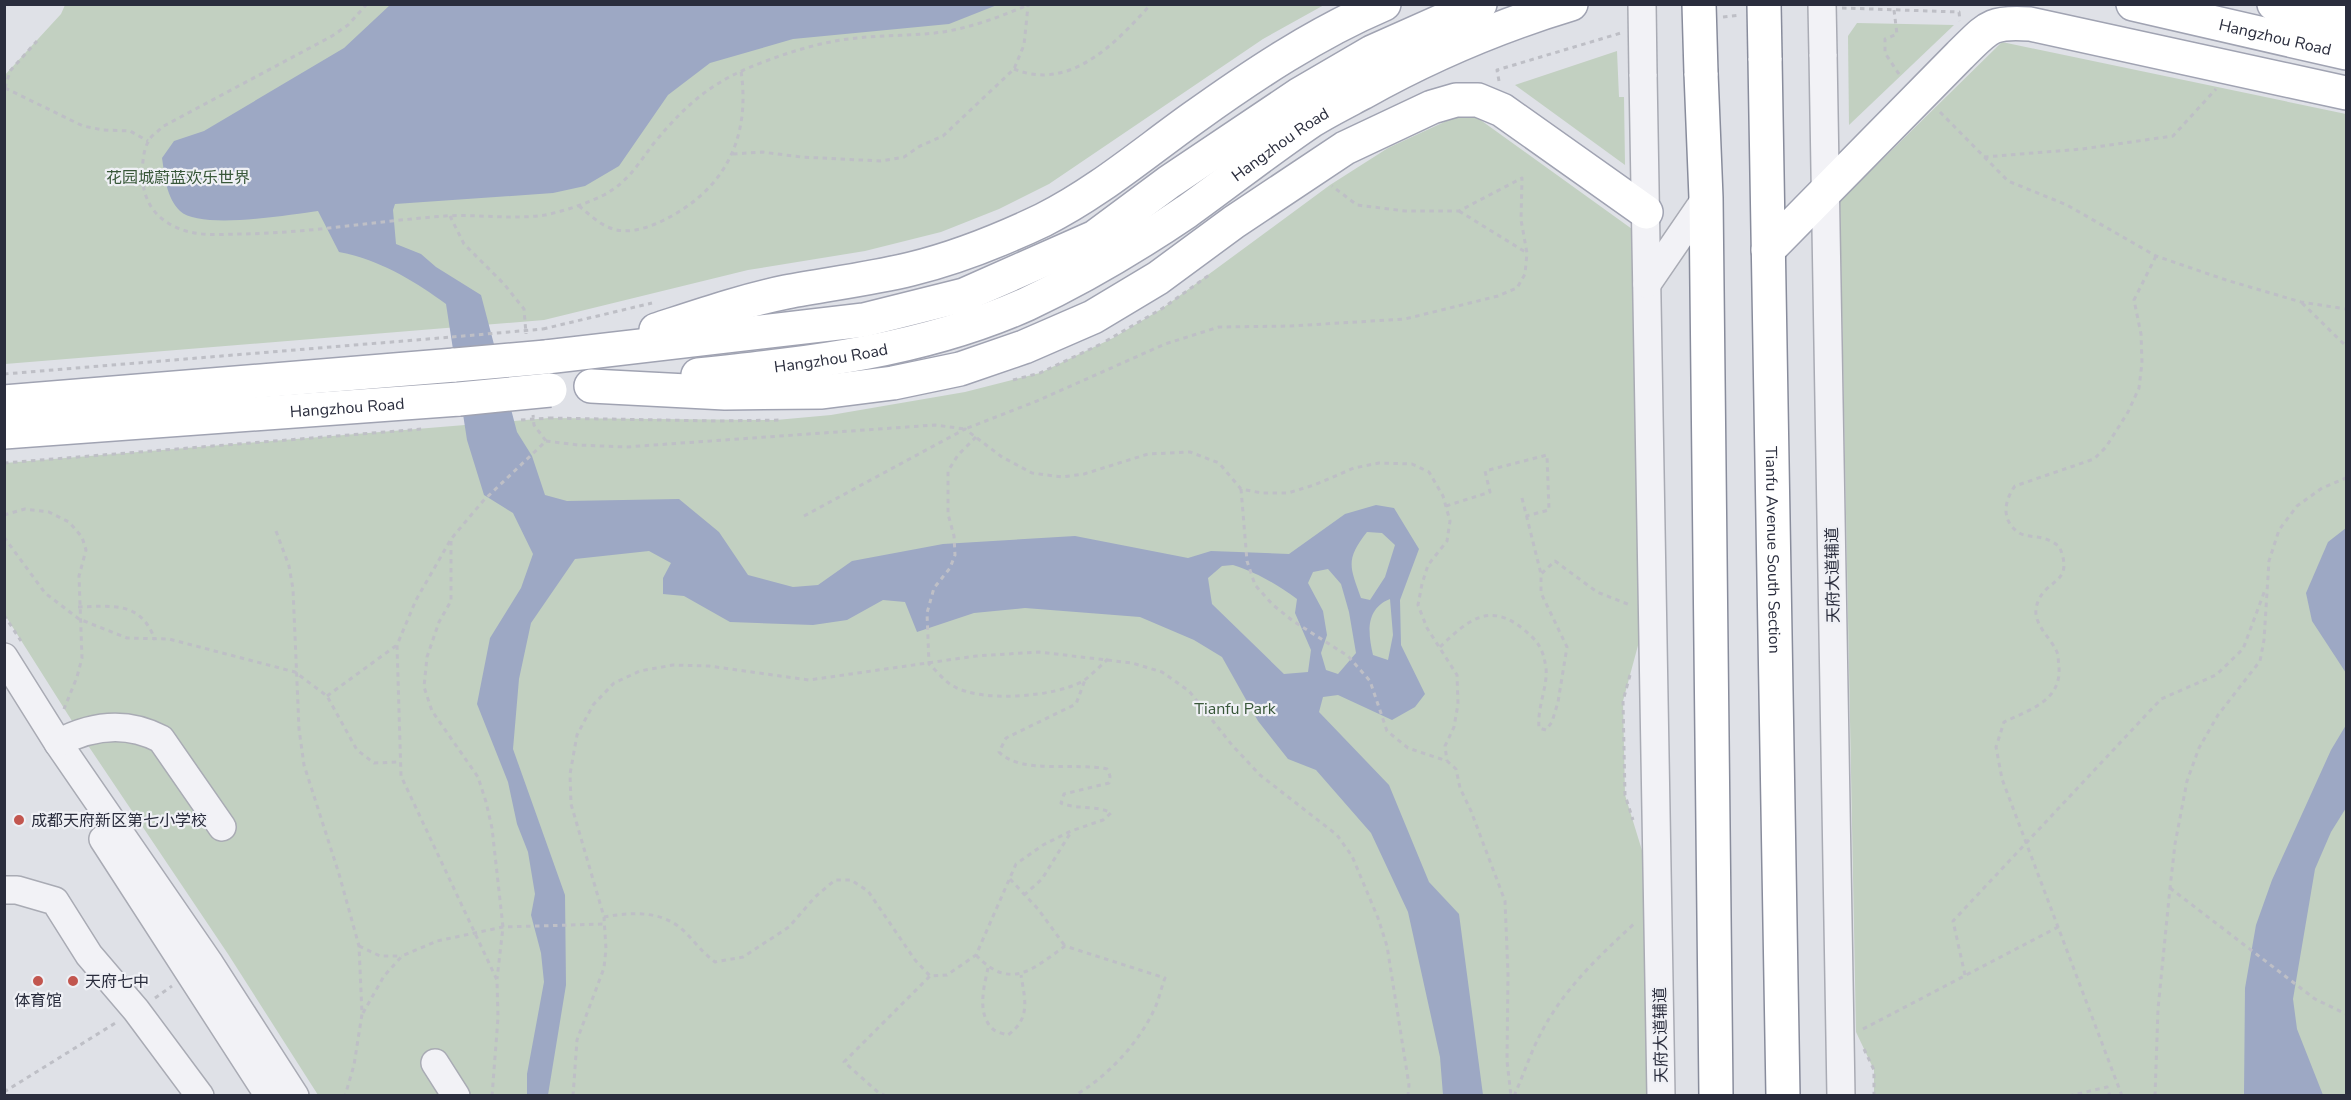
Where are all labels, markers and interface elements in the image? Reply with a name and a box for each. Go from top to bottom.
street label: Hangzhou Road [2217,14,2334,61]
street label: Hangzhou Road [1227,103,1333,187]
park label: 花园城蔚蓝欢乐世界 [106,167,250,189]
street label: Hangzhou Road [773,338,890,378]
street label: Hangzhou Road [289,393,405,423]
street label: Tianfu Avenue South Section [1760,446,1785,654]
street label: 天府大道辅道 [1821,527,1845,623]
park label: Tianfu Park [1194,698,1277,720]
place label: 成都天府新区第七小学校 [31,810,207,832]
marker: 成都天府新区第七小学校 [12,813,26,827]
place label: 天府七中 [85,971,149,993]
marker: 体育馆 [31,974,45,988]
marker: 天府七中 [66,974,80,988]
street label: 天府大道辅道 [1649,987,1673,1083]
place label: 体育馆 [14,990,62,1012]

